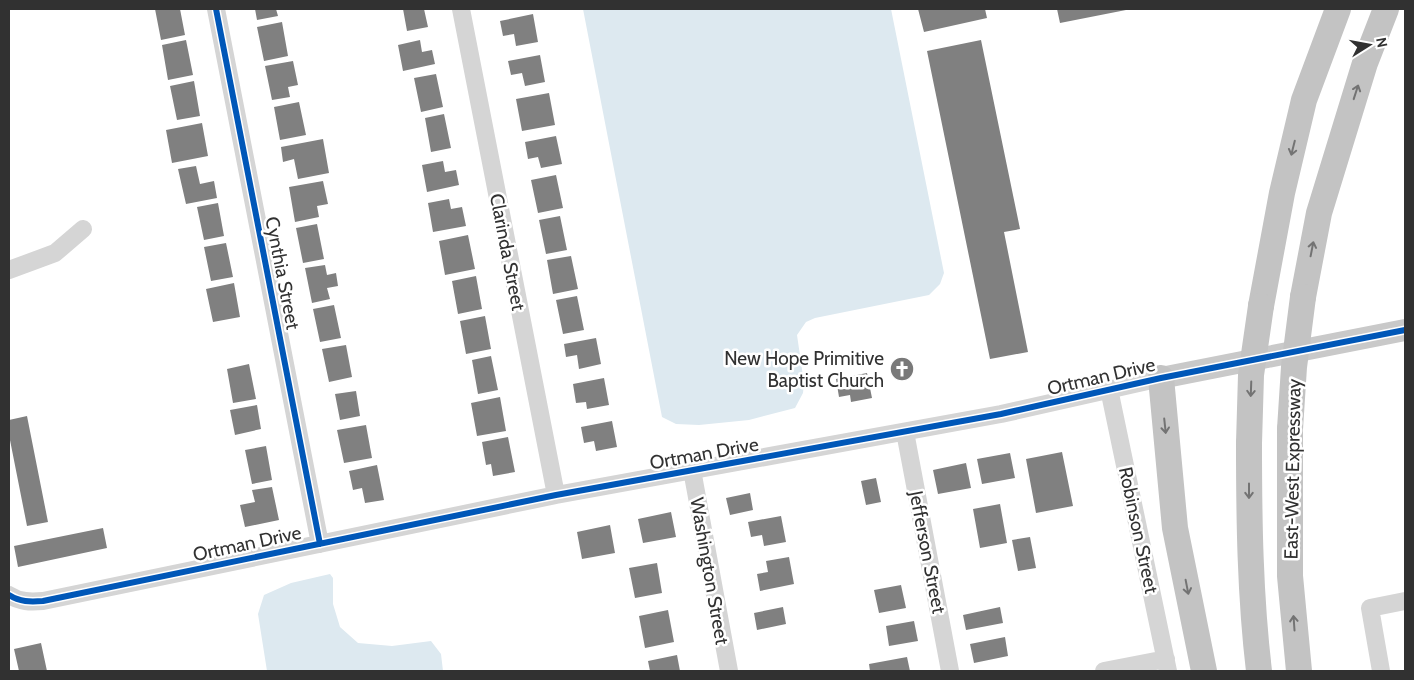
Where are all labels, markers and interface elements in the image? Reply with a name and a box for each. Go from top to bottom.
north arrow [1344,20,1394,70]
text: N [1372,36,1392,49]
one-way arrow [1352,85,1361,101]
one-way arrow [1288,139,1297,155]
street label: Clarinda Street [485,192,530,313]
street label: Cynthia Street [260,215,305,332]
one-way arrow [1307,241,1317,257]
place label: New Hope Primitive Baptist Church [724,347,884,392]
street label: Ortman Drive [1045,353,1158,400]
church icon: New Hope Primitive Baptist Church [889,356,915,382]
street label: East-West Expressway [1279,378,1306,560]
one-way arrow [1246,380,1256,397]
one-way arrow [1160,418,1170,434]
street label: Ortman Drive [648,433,761,474]
street label: Robinson Street [1114,465,1163,596]
one-way arrow [1244,483,1254,499]
street label: Jefferson Street [904,488,951,616]
street label: Washington Street [685,496,734,647]
street label: Ortman Drive [191,521,304,566]
one-way arrow [1183,579,1192,595]
one-way arrow [1289,615,1299,631]

